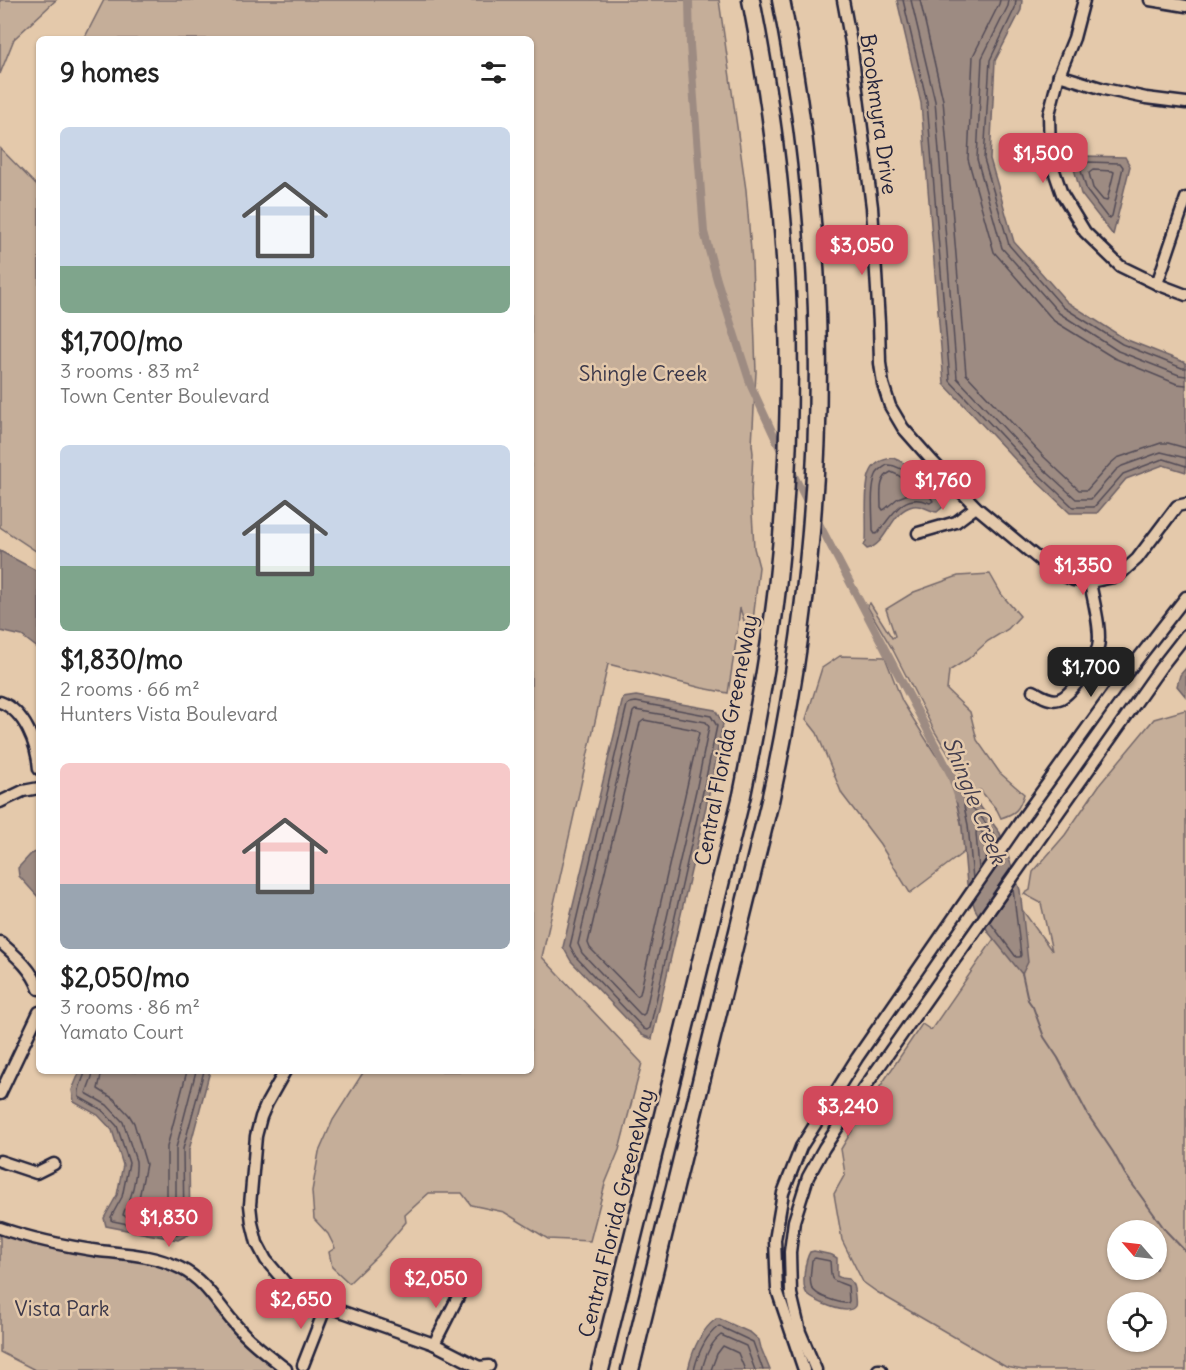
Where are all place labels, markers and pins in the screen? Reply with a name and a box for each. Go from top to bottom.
pin: $1,500 [994,133,1092,184]
pin: $3,050 [813,225,911,276]
pin: $1,760 [894,460,992,511]
pin: $1,350 [1034,545,1132,596]
pin: $1,700 [1042,647,1140,698]
pin: $3,240 [799,1086,897,1137]
pin: $1,830 [120,1197,218,1248]
pin: $2,050 [387,1258,485,1309]
pin: $2,650 [252,1279,350,1330]

